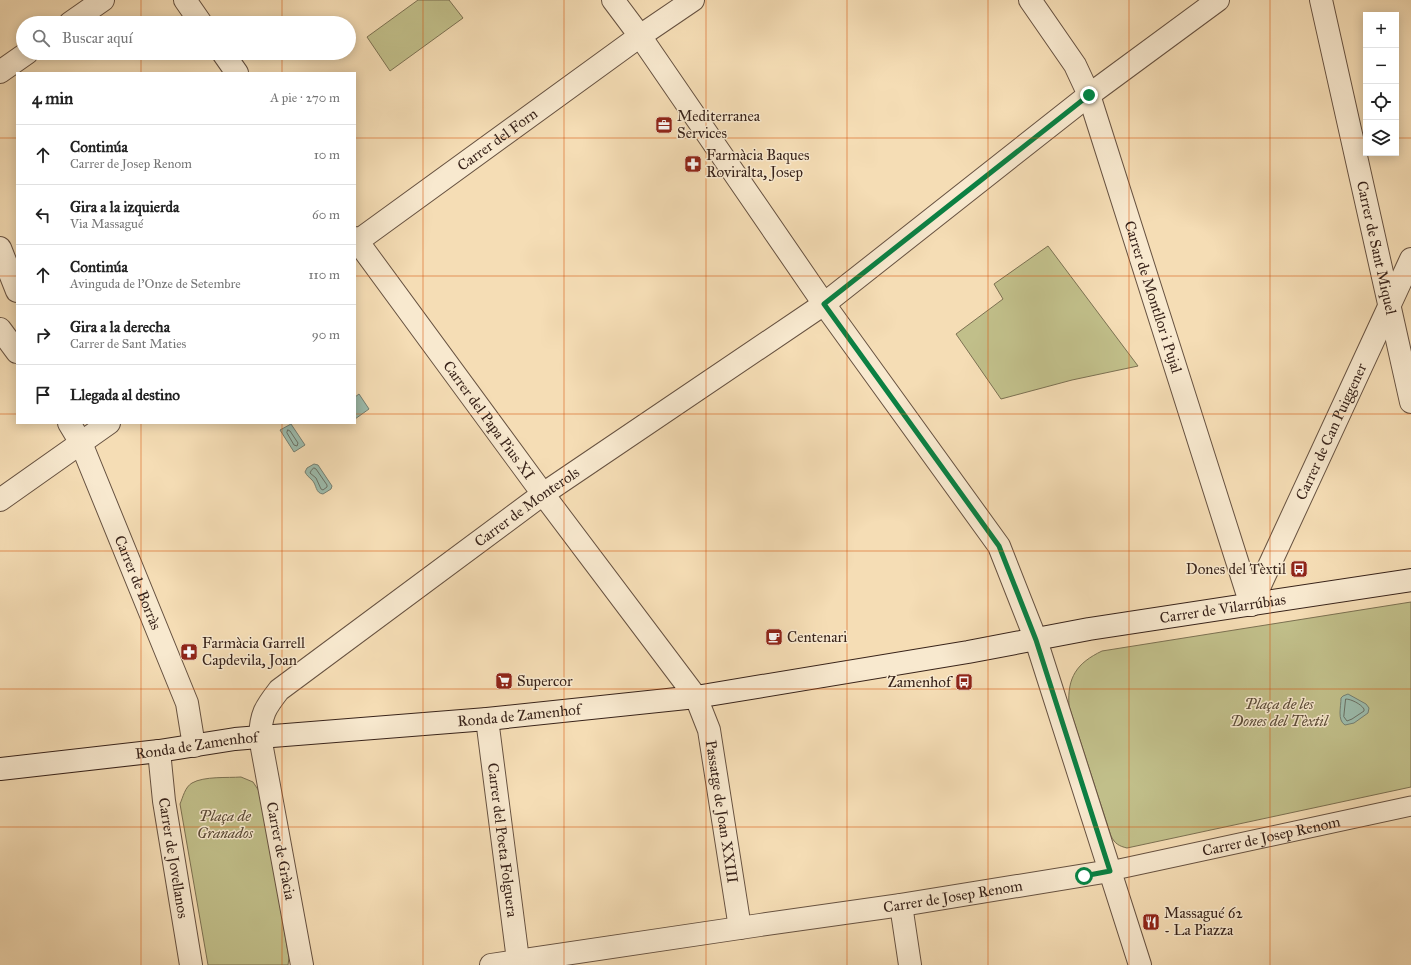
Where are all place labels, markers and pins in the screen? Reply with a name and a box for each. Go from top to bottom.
place label: Mediterranea Services [677,107,761,142]
office icon: Mediterranea Services [654,115,674,135]
place label: Farmàcia Baques Roviralta, Josep [706,146,810,182]
pharmacy icon: Farmàcia Baques Roviralta, Josep [683,154,703,174]
bus stop icon: Dones del Tèxtil [1289,559,1309,579]
place label: Dones del Tèxtil [1186,560,1287,578]
cafe icon: Centenari [764,627,784,647]
place label: Centenari [787,628,847,646]
place label: Farmàcia Garrell Capdevila, Joan [202,634,306,670]
pharmacy icon: Farmàcia Garrell Capdevila, Joan [179,642,199,662]
supermarket icon: Supercor [494,671,514,691]
place label: Supercor [517,672,573,690]
bus stop icon: Zamenhof [954,672,974,692]
place label: Zamenhof [887,673,954,691]
place label: Massagué 62 - La Piazza [1164,904,1243,939]
restaurant icon: Massagué 62 - La Piazza [1141,912,1161,932]

